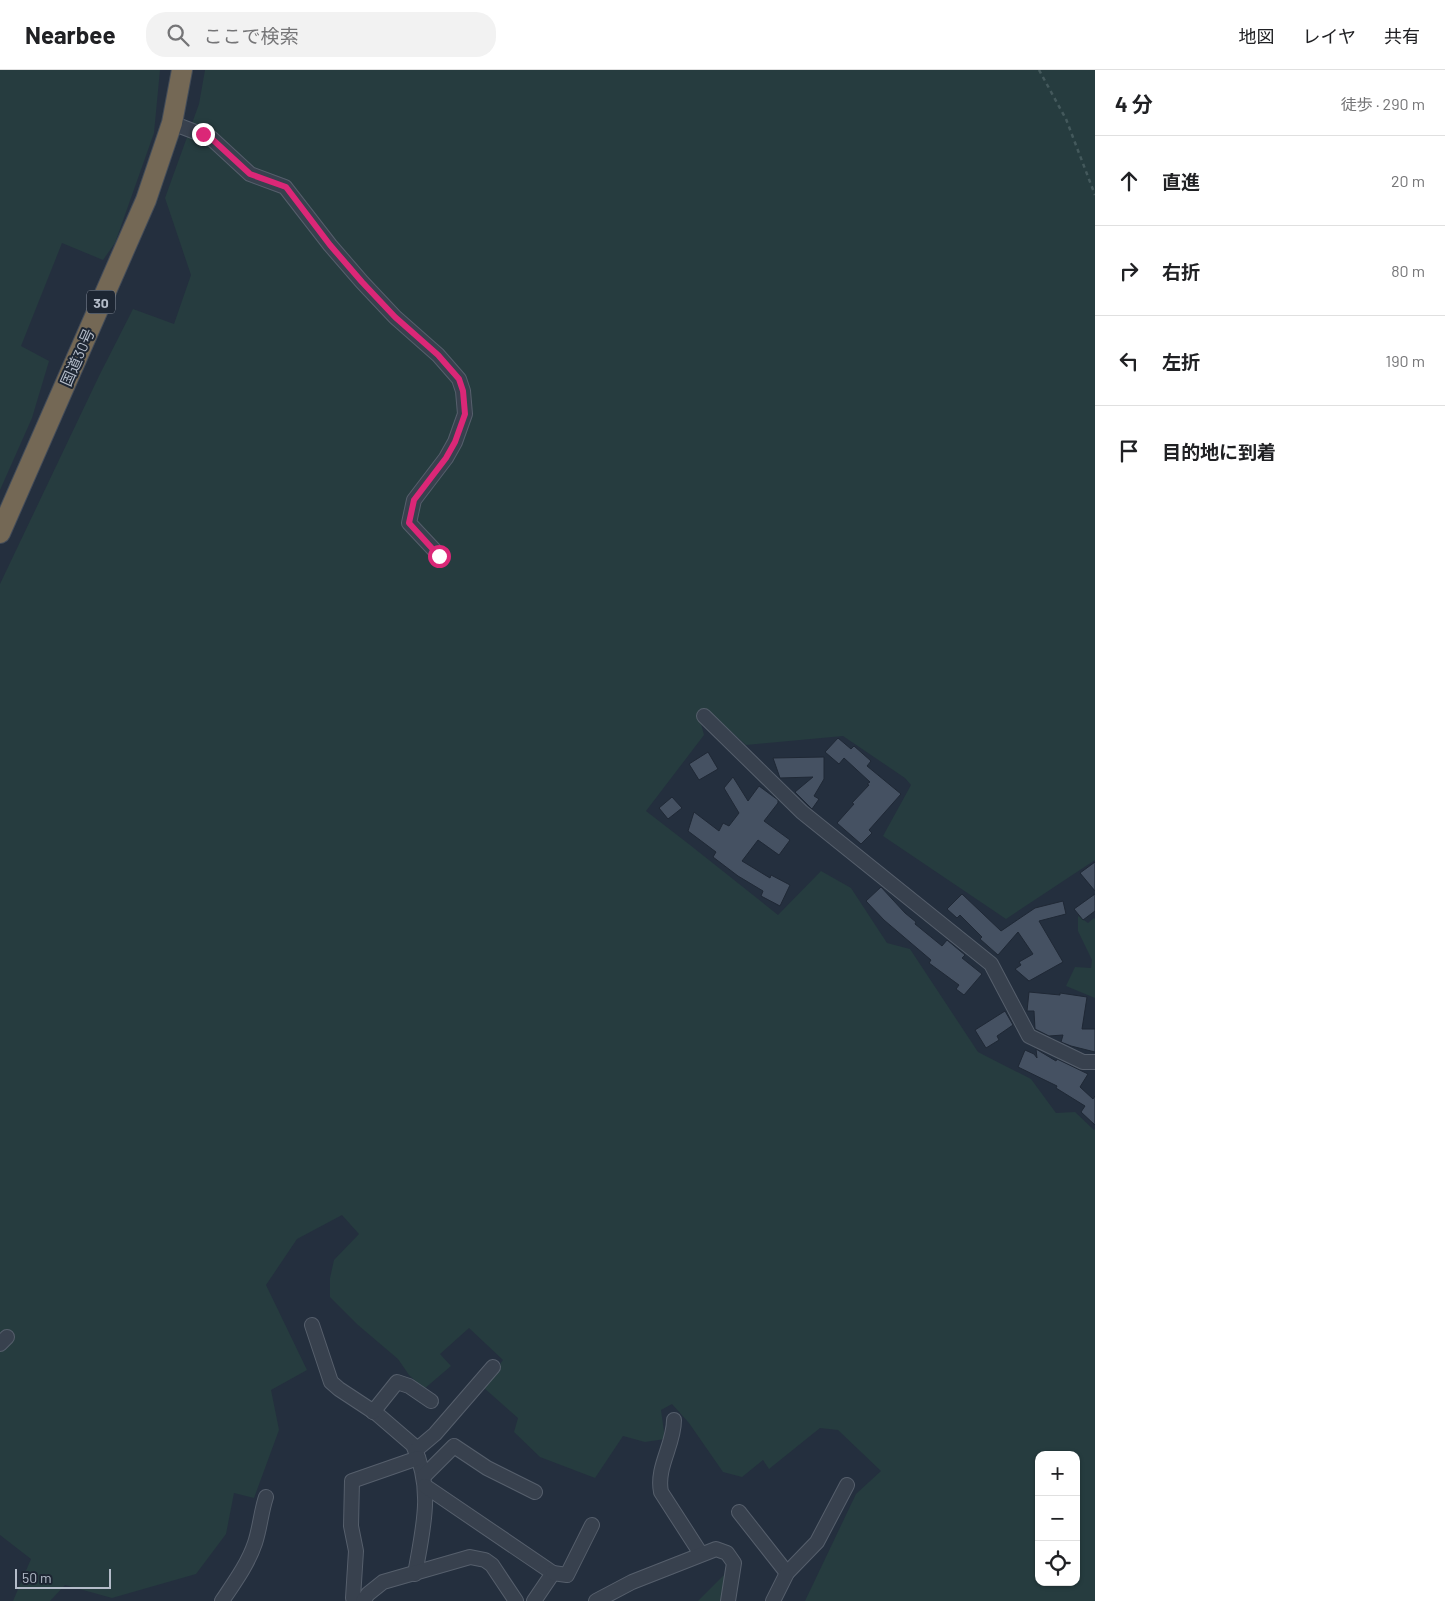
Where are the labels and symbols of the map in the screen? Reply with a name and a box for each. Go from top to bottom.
route end [192,123,215,146]
road number: 30 [87,290,115,313]
street label: 国道30号 [56,325,98,389]
route start [428,545,451,568]
scale bar [15,1566,111,1589]

